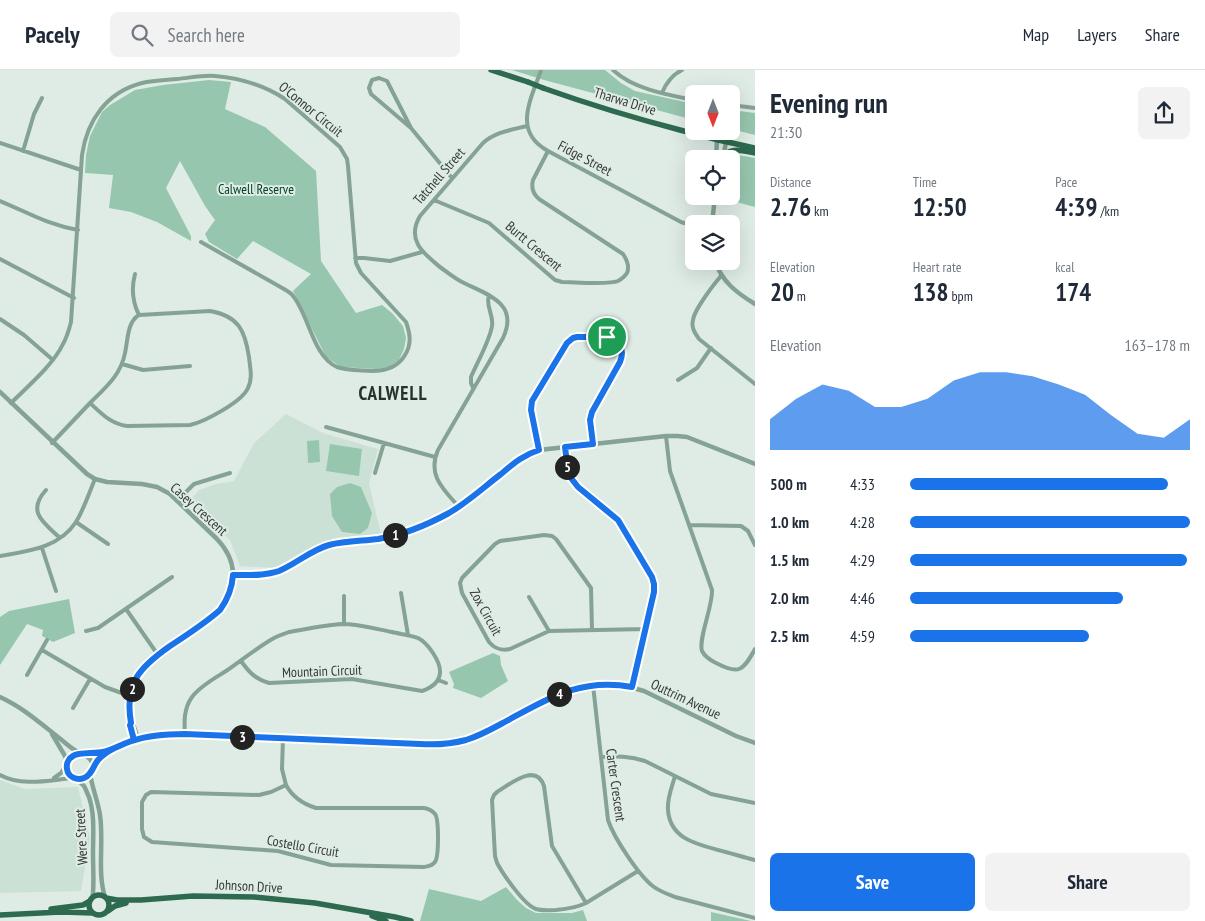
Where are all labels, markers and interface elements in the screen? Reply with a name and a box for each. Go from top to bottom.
search box [110,12,460,57]
text: Pacely [25,19,80,50]
icon: search [128,21,156,49]
text: Search here [168,23,245,47]
text: Map [1023,23,1049,46]
text: Layers [1077,23,1117,46]
text: Share [1145,23,1180,46]
street label: O'Connor Circuit [275,78,347,141]
street label: Tharwa Drive [592,83,658,119]
text: Evening run [770,84,888,121]
north arrow [685,85,740,140]
map controls [685,85,740,270]
button: share [1138,87,1190,139]
text: 21:30 [770,122,802,142]
street label: Fidge Street [555,136,615,180]
street label: Tatchell Street [409,144,469,208]
button: locate [685,150,740,205]
text: Distance [770,173,811,191]
text: Time [913,173,937,191]
text: Pace [1055,173,1077,191]
park label: Calwell Reserve [218,180,294,198]
text: 2.76 [770,191,811,223]
text: 12:50 [913,191,967,223]
text: 4:39 [1055,191,1097,223]
text: km [811,202,829,220]
text: /km [1097,202,1119,220]
button: layers [685,215,740,270]
street label: Burtt Crescent [502,217,566,275]
text: Elevation [770,258,815,276]
text: Heart rate [913,258,962,276]
text: kcal [1055,258,1074,276]
text: 20 [770,276,794,308]
text: 138 [913,276,949,308]
text: 174 [1055,276,1091,308]
text: m [794,287,806,305]
text: bpm [949,287,973,305]
pin [586,316,628,358]
icon: arrive [593,323,621,351]
text: Elevation [770,335,821,355]
text: 163–178 m [1125,335,1190,355]
district label: CALWELL [358,381,428,405]
pin: 5 [554,454,580,480]
text: 5 [564,458,571,476]
text: 500 m [770,474,807,494]
text: 4:33 [850,474,875,494]
street label: Casey Crescent [167,479,232,540]
text: 1.0 km [770,512,809,532]
text: 4:28 [850,512,875,532]
pin: 1 [382,522,408,548]
text: 1 [392,526,399,544]
text: 1.5 km [770,550,809,570]
text: 4:29 [850,550,875,570]
street label: Zox Circuit [466,585,506,639]
text: 2.0 km [770,588,809,608]
text: 4:46 [850,588,875,608]
text: 2.5 km [770,626,809,646]
text: 4:59 [850,626,875,646]
street label: Mountain Circuit [282,661,362,681]
street label: Outtrim Avenue [648,675,724,723]
pin: 2 [120,676,144,702]
text: 2 [129,680,136,698]
pin: 4 [546,682,572,706]
text: 4 [556,685,563,703]
pin: 3 [230,724,254,750]
text: 3 [239,728,246,746]
street label: Carter Crescent [602,747,630,823]
street label: Were Street [71,808,91,866]
street label: Costello Circuit [265,831,341,861]
button: Save [770,853,975,911]
button: Share [985,853,1190,911]
street label: Johnson Drive [214,875,283,897]

